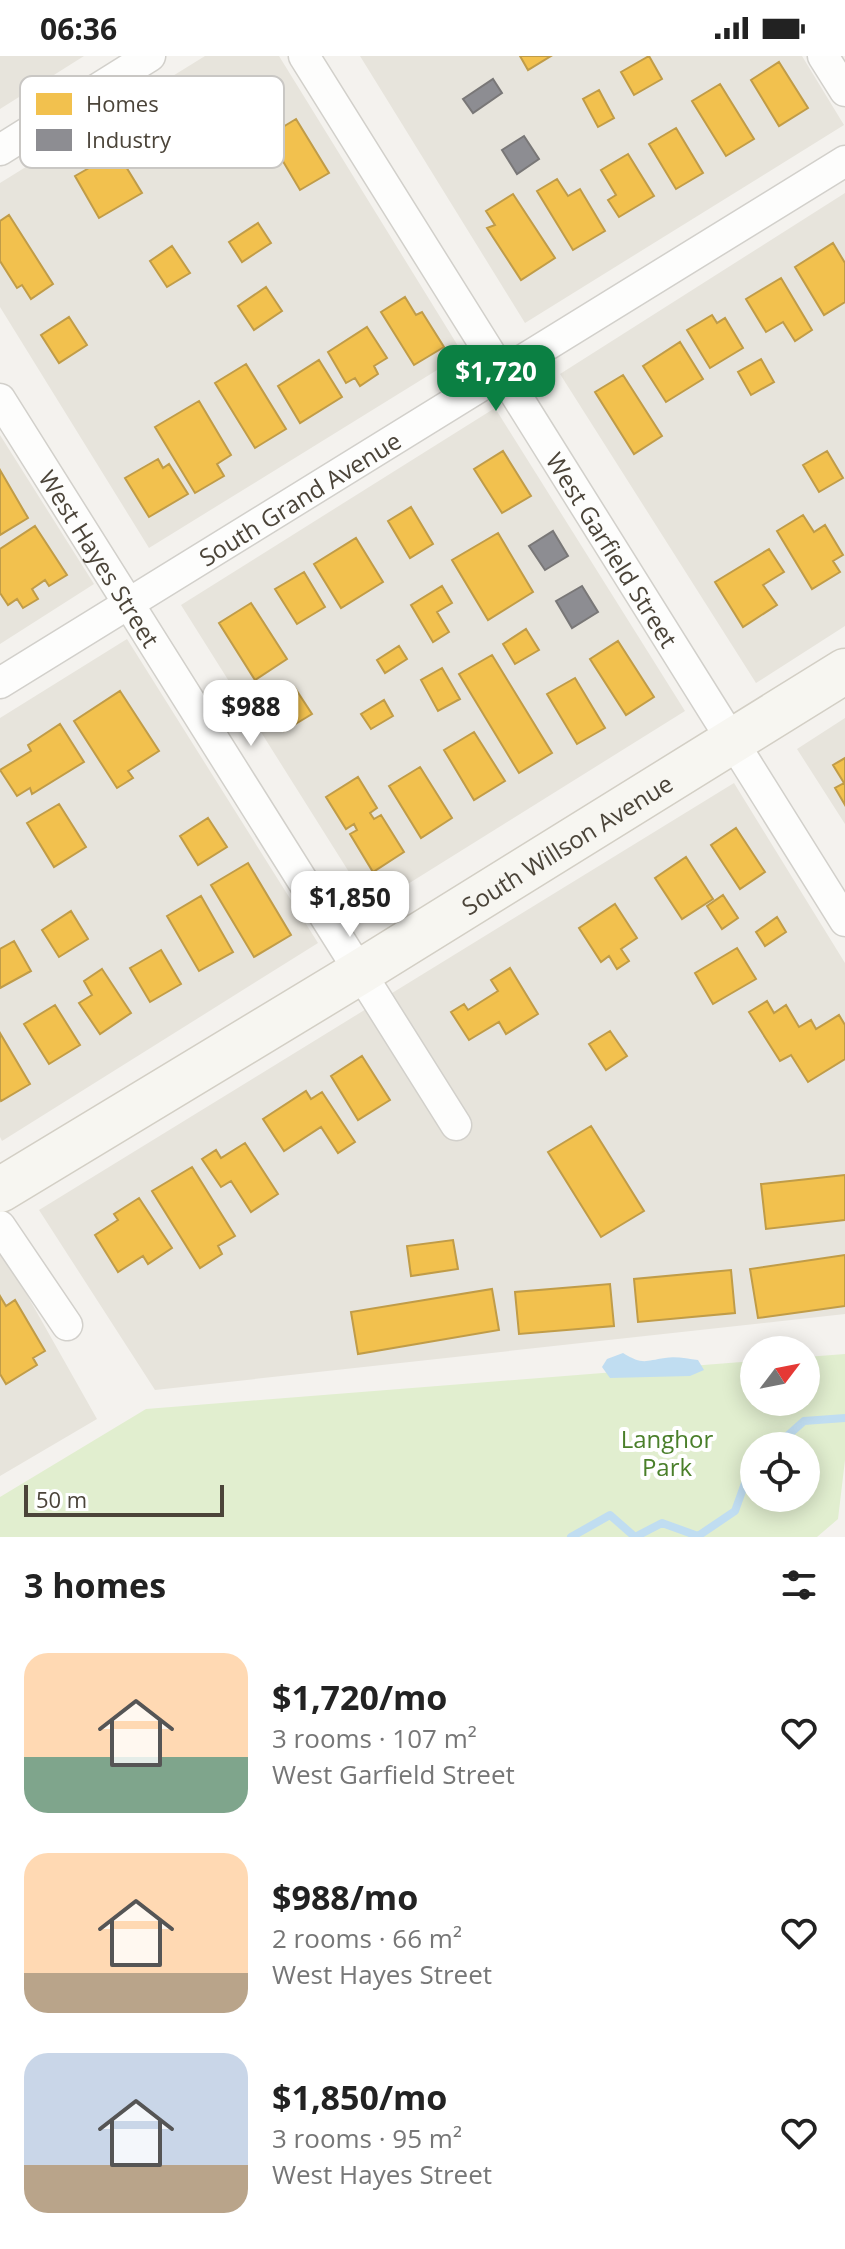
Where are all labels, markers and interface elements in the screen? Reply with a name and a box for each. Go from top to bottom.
text: 06:36 [40,8,117,49]
legend [20,76,284,168]
text: Homes [86,88,159,118]
text: Industry [86,124,172,154]
pin: $1,720 [431,345,561,413]
text: $1,720 [455,353,537,389]
street label: South Grand Avenue [192,423,407,573]
street label: West Garfield Street [539,446,686,653]
street label: West Hayes Street [32,463,168,653]
pin: $988 [204,680,298,748]
text: $988 [221,688,281,724]
street label: South Willson Avenue [455,766,678,922]
pin: $1,850 [285,871,415,939]
text: $1,850 [309,879,391,915]
north arrow [740,1336,820,1416]
map controls [740,1336,820,1512]
park label: Langhor Park [621,1422,713,1483]
button: locate [740,1432,820,1512]
scale bar [24,1481,224,1517]
text: 50 m [36,1484,87,1514]
text: 3 homes [24,1562,166,1608]
icon: filters [777,1563,821,1607]
text: $1,720/mo [272,1674,447,1720]
icon: home [88,1685,184,1781]
icon: heart [777,1711,821,1755]
text: 3 rooms · 107 m² [272,1720,477,1756]
text: West Garfield Street [272,1756,515,1792]
text: $988/mo [272,1874,418,1920]
icon: home [88,1885,184,1981]
icon: heart [777,1911,821,1955]
text: 2 rooms · 66 m² [272,1920,462,1956]
text: West Hayes Street [272,1956,492,1992]
text: $1,850/mo [272,2074,447,2120]
icon: home [88,2085,184,2181]
icon: heart [777,2111,821,2155]
text: 3 rooms · 95 m² [272,2120,462,2156]
text: West Hayes Street [272,2156,492,2192]

